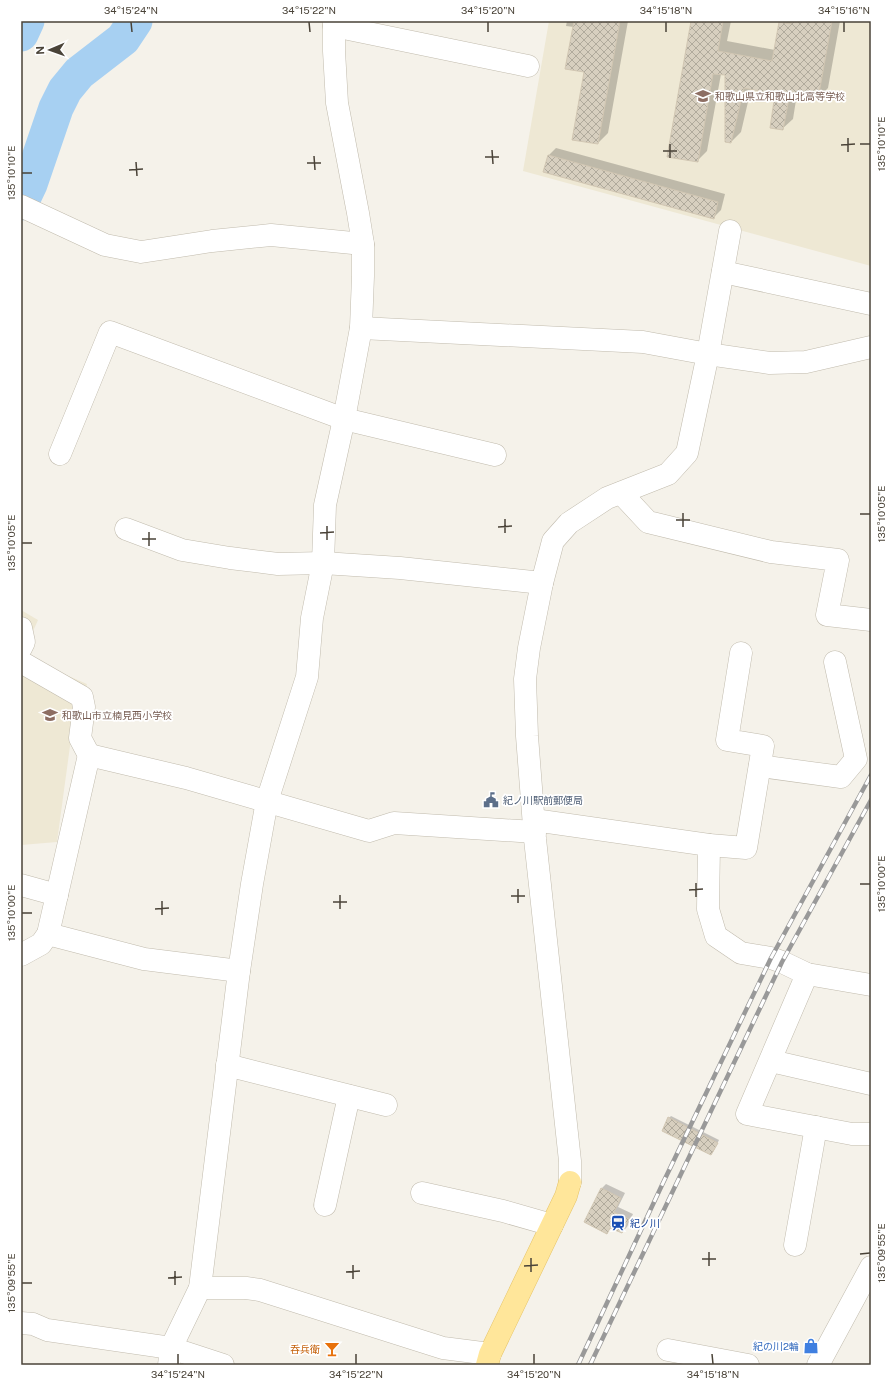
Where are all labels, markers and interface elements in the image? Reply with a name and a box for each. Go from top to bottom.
text: 34°15'24"N [104,4,158,16]
text: 34°15'22"N [282,4,336,16]
text: 34°15'20"N [461,4,515,16]
text: 34°15'18"N [640,4,692,16]
text: 34°15'16"N [818,4,870,16]
north arrow [30,30,70,70]
text: N [34,46,46,55]
school or university icon: 和歌山県立和歌山北高等学校 [694,87,712,105]
place label: 和歌山県立和歌山北高等学校 [715,90,845,102]
text: 135°10'10"E [875,117,887,171]
text: 135°10'10"E [5,146,17,200]
text: 135°10'05"E [875,485,887,543]
text: 135°10'05"E [5,514,17,572]
school or university icon: 和歌山市立楠見西小学校 [41,706,59,724]
place label: 和歌山市立楠見西小学校 [62,709,172,721]
public building icon: 紀ノ川駅前郵便局 [482,791,500,809]
place label: 紀ノ川駅前郵便局 [503,794,583,806]
text: 135°10'00"E [875,856,887,912]
text: 135°10'00"E [5,885,17,941]
station icon: 紀ノ川 [609,1214,627,1232]
place label: 紀ノ川 [630,1217,660,1229]
text: 135°09'55"E [875,1223,887,1283]
text: 135°09'55"E [5,1253,17,1313]
shop icon: 紀の川2輪 [802,1337,820,1355]
bar icon: 呑兵衛 [323,1340,341,1358]
place label: 紀の川2輪 [753,1340,799,1352]
place label: 呑兵衛 [290,1343,320,1355]
text: 34°15'24"N [151,1368,205,1380]
text: 34°15'22"N [329,1368,383,1380]
text: 34°15'20"N [507,1368,561,1380]
text: 34°15'18"N [687,1368,739,1380]

